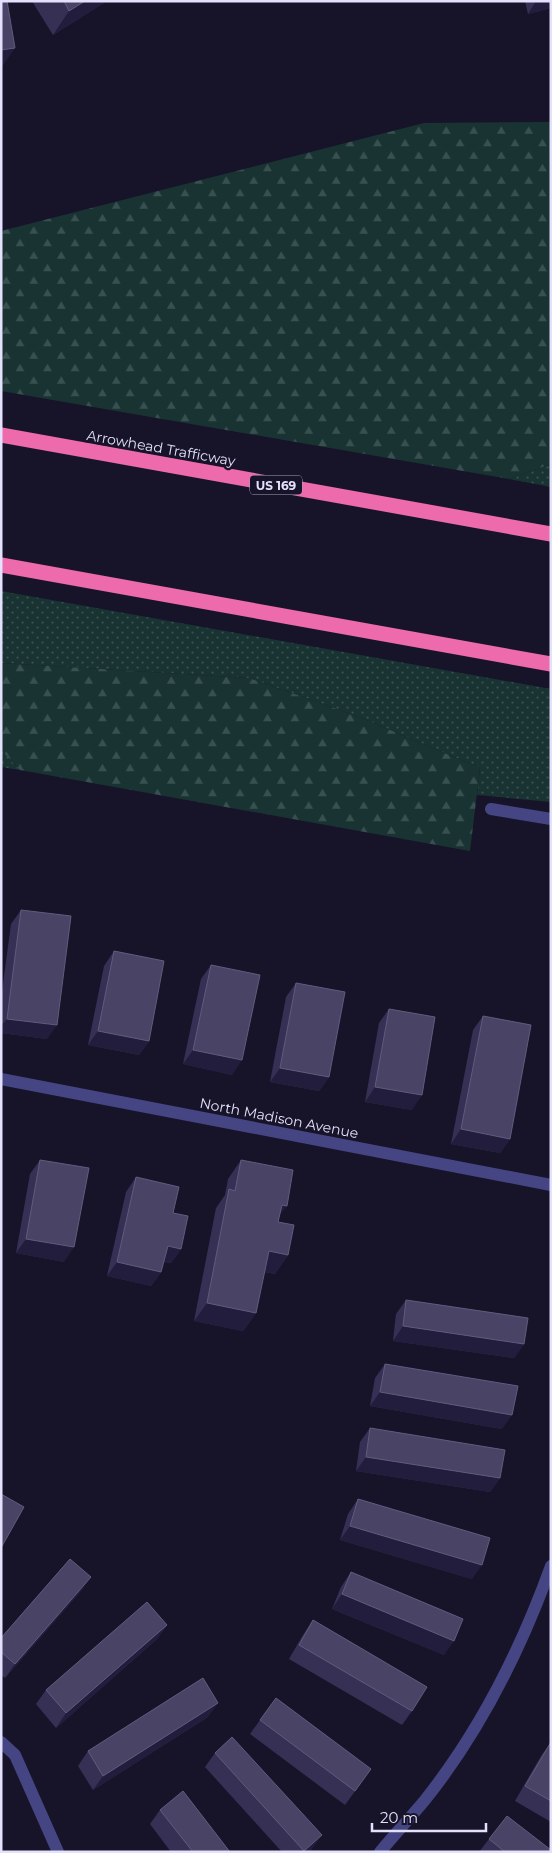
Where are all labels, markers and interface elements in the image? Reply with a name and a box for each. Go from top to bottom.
street label: Arrowhead Trafficway [85,426,237,470]
road number: US 169 [250,476,302,494]
street label: North Madison Avenue [198,1094,360,1142]
scale bar [372,1800,486,1832]
text: 20 m [380,1808,418,1827]

